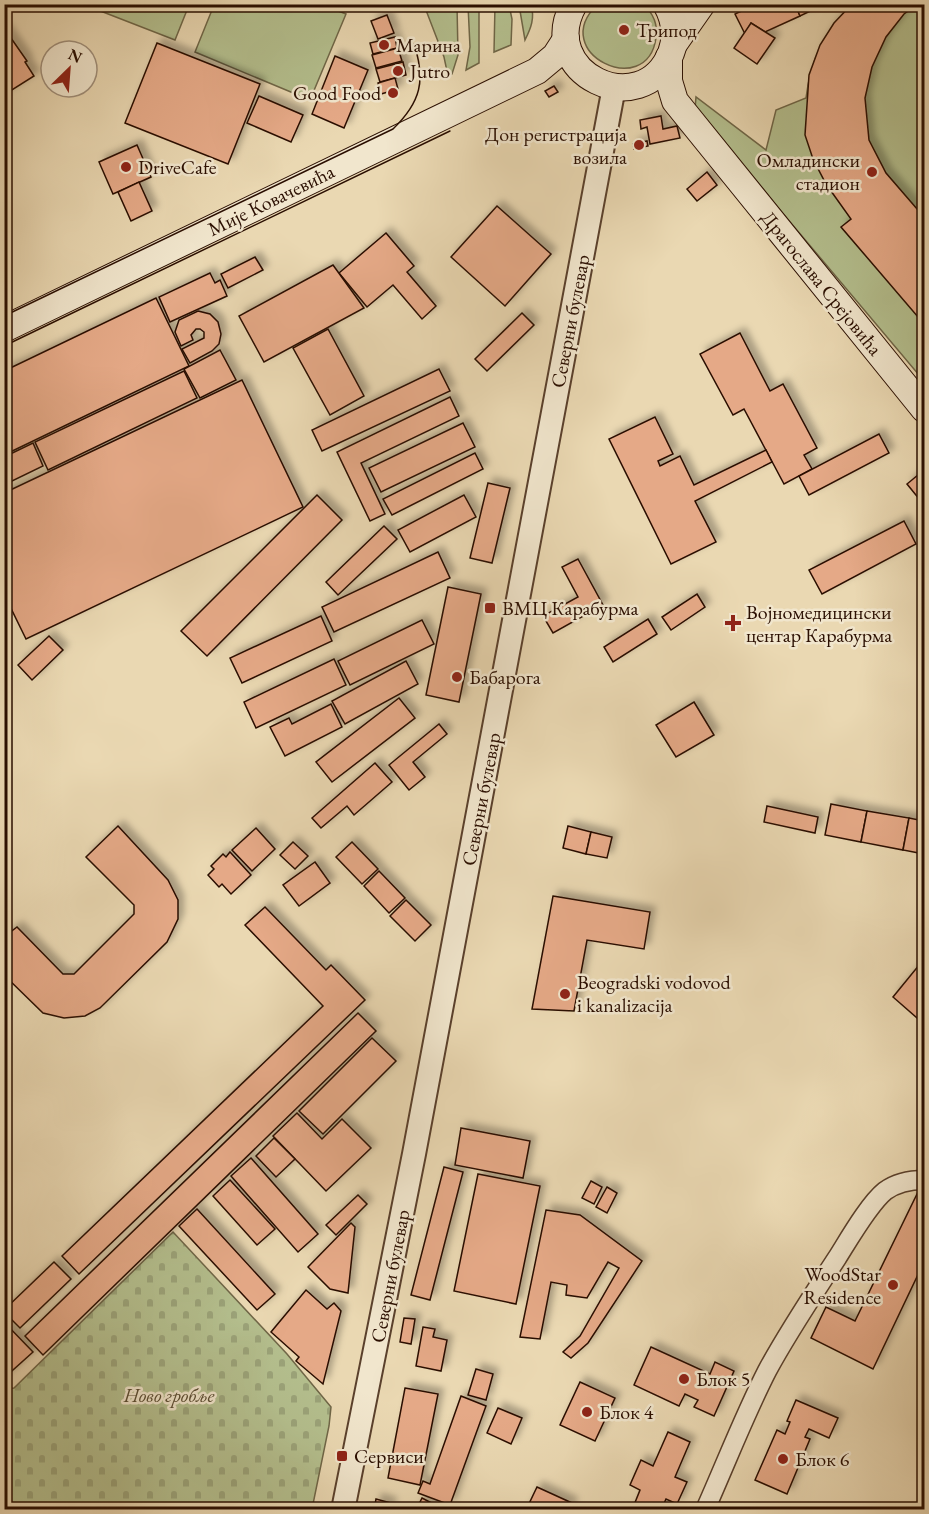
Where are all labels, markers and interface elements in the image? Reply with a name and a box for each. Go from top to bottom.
place label: Трипод [636,17,697,43]
marker: Трипод [617,23,631,37]
place label: Марина [396,32,461,58]
marker: Марина [377,38,391,52]
north arrow [39,39,99,99]
text: N [65,44,85,68]
place label: Jutro [408,58,450,84]
marker: Jutro [391,64,405,78]
place label: Good Food [293,80,382,106]
marker: Good Food [386,86,400,100]
place label: Дон регистрација возила [485,121,627,170]
marker: Дон регистрација возила [632,138,646,152]
place label: Омладински стадион [757,147,860,196]
place label: DriveCafe [138,154,217,180]
street label: Мије Ковачевића [203,158,339,242]
marker: DriveCafe [119,160,133,174]
marker: Омладински стадион [865,165,879,179]
street label: Драгослава Срејовића [756,205,888,361]
street label: Северни булевар [544,252,596,390]
place label: ВМЦ Карабурма [502,595,639,621]
place label: Војномедицински центар Карабурма [746,599,892,648]
marker: ВМЦ Карабурма [483,601,497,615]
marker: Војномедицински центар Карабурма [724,614,742,632]
place label: Бабарога [469,664,541,690]
marker: Бабарога [450,670,464,684]
street label: Северни булевар [455,730,507,868]
place label: Beogradski vodovod i kanalizacija [577,969,731,1018]
marker: Beogradski vodovod i kanalizacija [558,987,572,1001]
street label: Северни булевар [364,1207,416,1345]
place label: WoodStar Residence [804,1261,881,1310]
marker: WoodStar Residence [886,1278,900,1292]
place label: Блок 5 [696,1366,750,1392]
marker: Блок 5 [677,1372,691,1386]
park label: Ново гробље [123,1382,214,1408]
place label: Блок 4 [599,1399,654,1425]
marker: Блок 4 [580,1405,594,1419]
place label: Сервиси [354,1443,424,1469]
place label: Блок 6 [795,1446,850,1472]
marker: Сервиси [335,1449,349,1463]
marker: Блок 6 [776,1452,790,1466]

